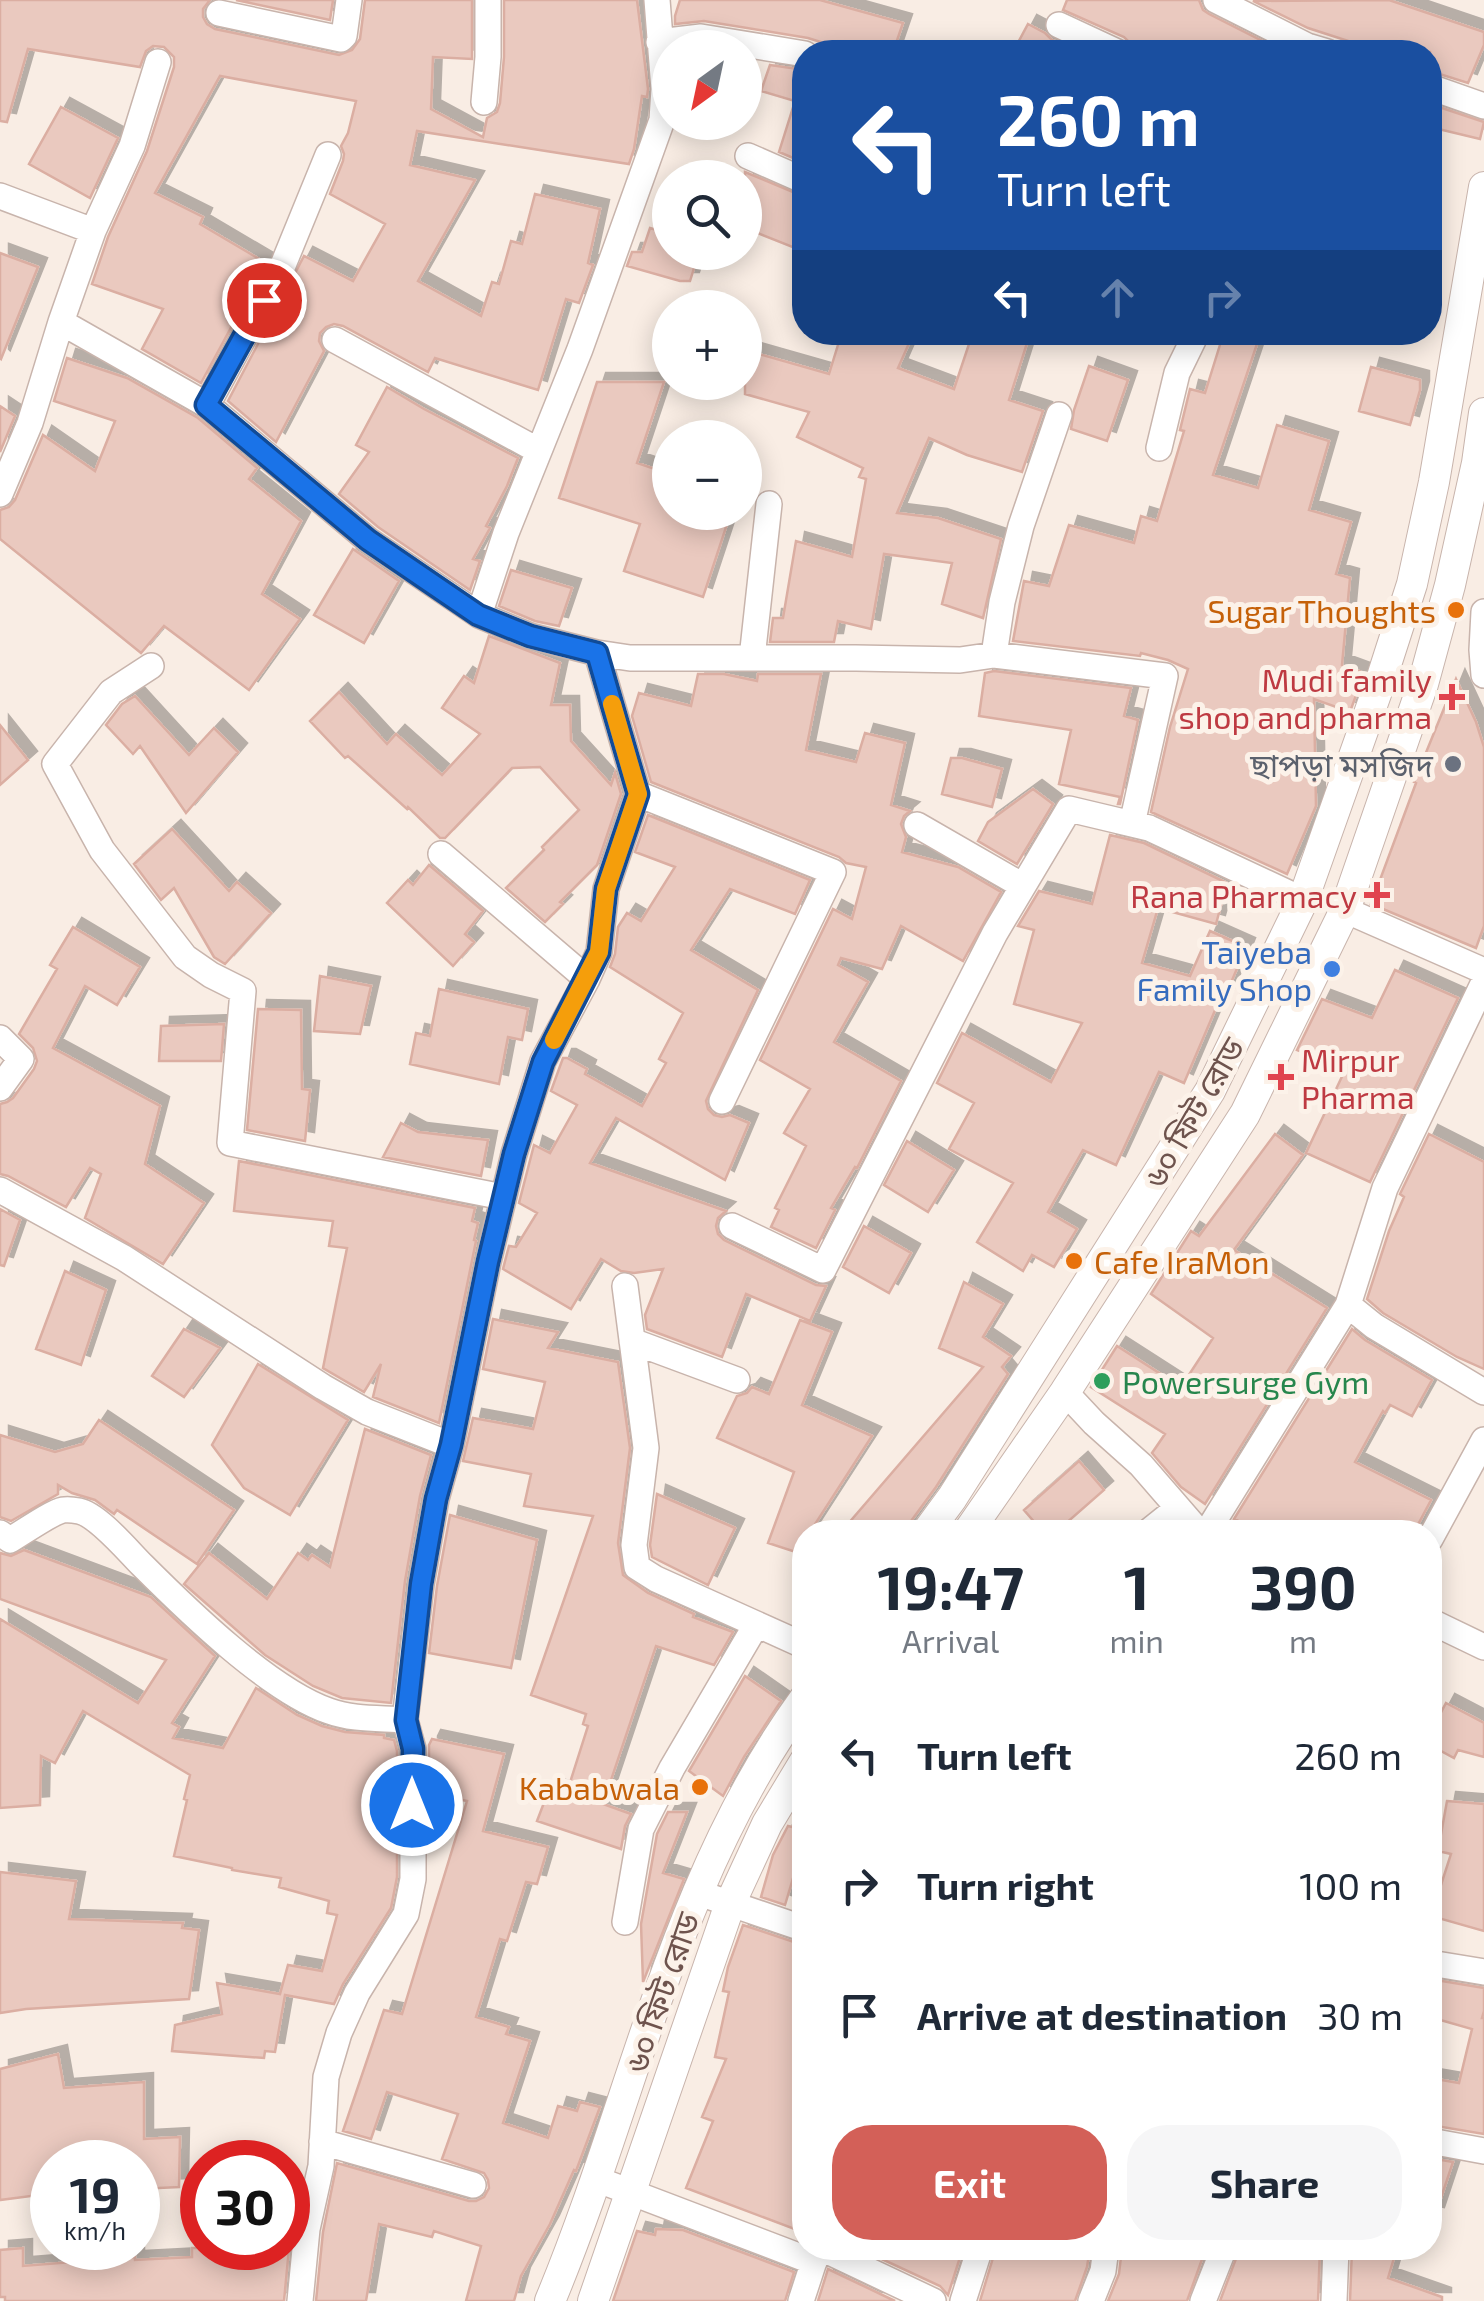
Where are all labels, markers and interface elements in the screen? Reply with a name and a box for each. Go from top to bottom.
north arrow [652,30,762,140]
map controls [652,30,762,530]
text: 260 m [997,76,1200,160]
icon: left [832,80,962,210]
button: search [652,160,762,270]
text: Turn left [997,161,1171,215]
pin [222,258,307,343]
icon: left [985,270,1040,325]
icon: ahead [1090,270,1145,325]
icon: right [1195,270,1250,325]
icon: arrive [237,273,292,328]
button: + [652,290,762,400]
button: − [652,420,762,530]
place label: Sugar Thoughts [1207,591,1436,629]
marker: Sugar Thoughts [1445,599,1467,621]
place label: Mudi family shop and pharma [1178,660,1432,735]
marker: Mudi family shop and pharma [1441,686,1463,708]
place label: ছাপড়া মসজিদ [1249,745,1434,783]
marker: ছাপড়া মসজিদ [1442,753,1464,775]
place label: Rana Pharmacy [1130,876,1357,914]
marker: Rana Pharmacy [1366,884,1388,906]
place label: Taiyeba Family Shop [1137,932,1312,1007]
marker: Taiyeba Family Shop [1321,958,1343,980]
street label: ৬০ ফিট রোড [1135,1029,1252,1194]
place label: Mirpur Pharma [1301,1040,1414,1115]
marker: Mirpur Pharma [1270,1066,1292,1088]
place label: Cafe IraMon [1094,1242,1270,1280]
marker: Cafe IraMon [1063,1250,1085,1272]
place label: Powersurge Gym [1122,1362,1369,1400]
marker: Powersurge Gym [1091,1370,1113,1392]
text: 19:47 [877,1550,1024,1622]
text: 1 [1124,1550,1150,1622]
text: 390 [1249,1550,1357,1622]
text: Arrival [902,1621,999,1659]
text: min [1109,1621,1164,1659]
text: m [1289,1621,1317,1659]
icon: left [832,1728,887,1783]
text: Turn left [917,1732,1072,1778]
text: 260 m [1294,1732,1402,1778]
position arrow [360,1753,464,1857]
place label: Kababwala [519,1768,680,1806]
marker: Kababwala [689,1776,711,1798]
icon: right [832,1858,887,1913]
text: Turn right [917,1862,1094,1908]
text: 100 m [1299,1862,1402,1908]
street label: ৬০ ফিট রোড [616,1906,707,2077]
icon: arrive [832,1988,887,2043]
text: Arrive at destination [917,1992,1287,2038]
text: 30 m [1317,1992,1403,2038]
button: Exit [832,2125,1107,2240]
button: Share [1127,2125,1402,2240]
speed limit sign: 30 [180,2140,310,2270]
text: 19 [69,2163,121,2223]
text: km/h [64,2215,126,2245]

